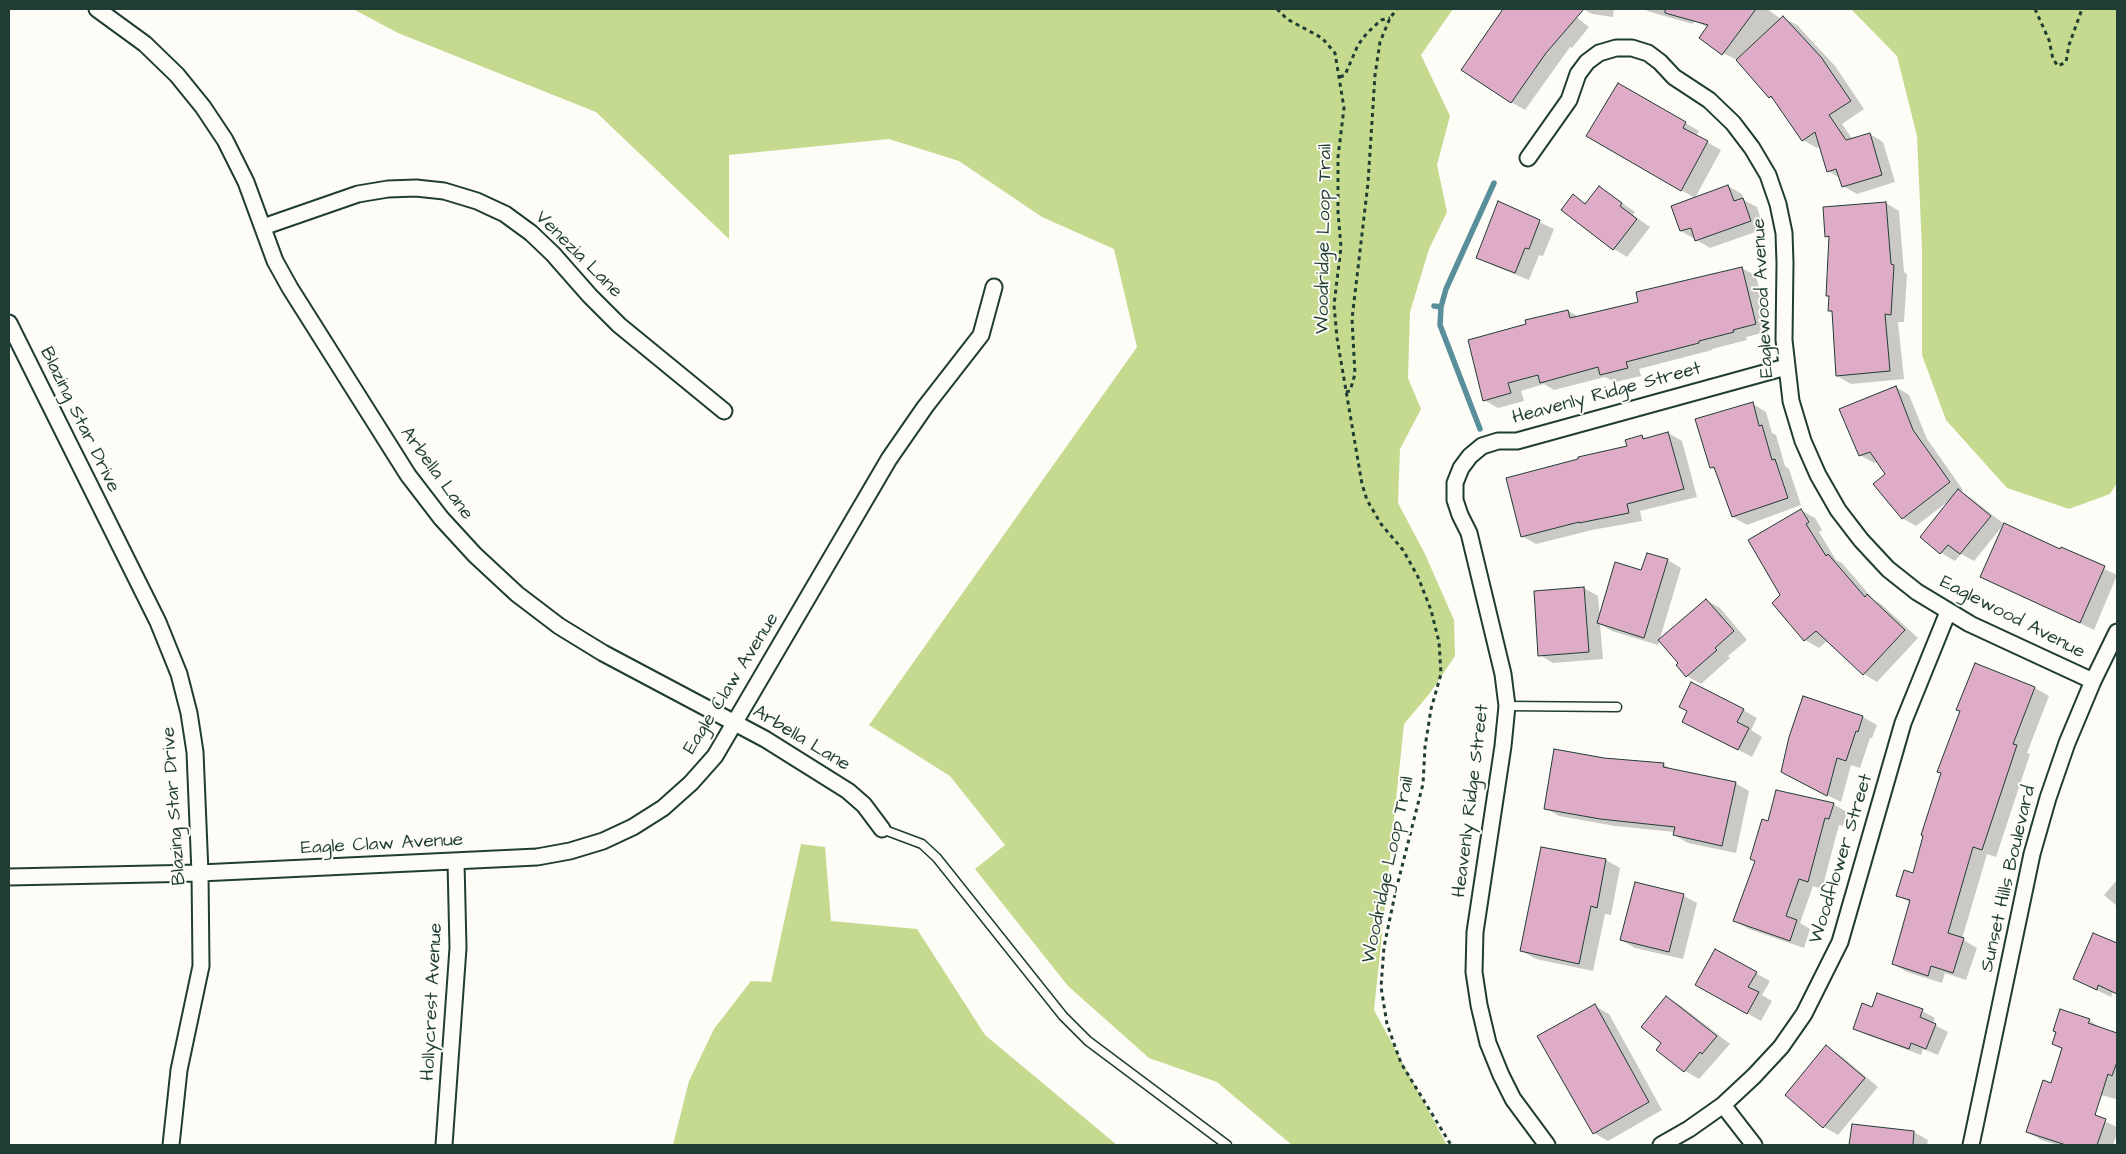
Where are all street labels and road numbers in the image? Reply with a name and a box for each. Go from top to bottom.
street label: Woodridge Loop Trail [1312,144,1338,334]
street label: Venezia Lane [530,207,626,303]
street label: Eaglewood Avenue [1748,218,1780,378]
street label: Blazing Star Drive [34,344,124,496]
street label: Heavenly Ridge Street [1510,358,1704,430]
street label: Arbella Lane [395,423,477,525]
street label: Eaglewood Avenue [1936,572,2088,664]
street label: Eagle Claw Avenue [679,609,785,759]
street label: Arbella Lane [748,701,854,777]
street label: Heavenly Ridge Street [1449,703,1495,899]
street label: Blazing Star Drive [158,726,192,886]
street label: Woodflower Street [1805,771,1879,947]
street label: Woodridge Loop Trail [1358,775,1420,965]
street label: Sunset Hills Boulevard [1976,783,2042,975]
street label: Eagle Claw Avenue [300,829,464,861]
street label: Hollycrest Avenue [417,923,449,1081]

